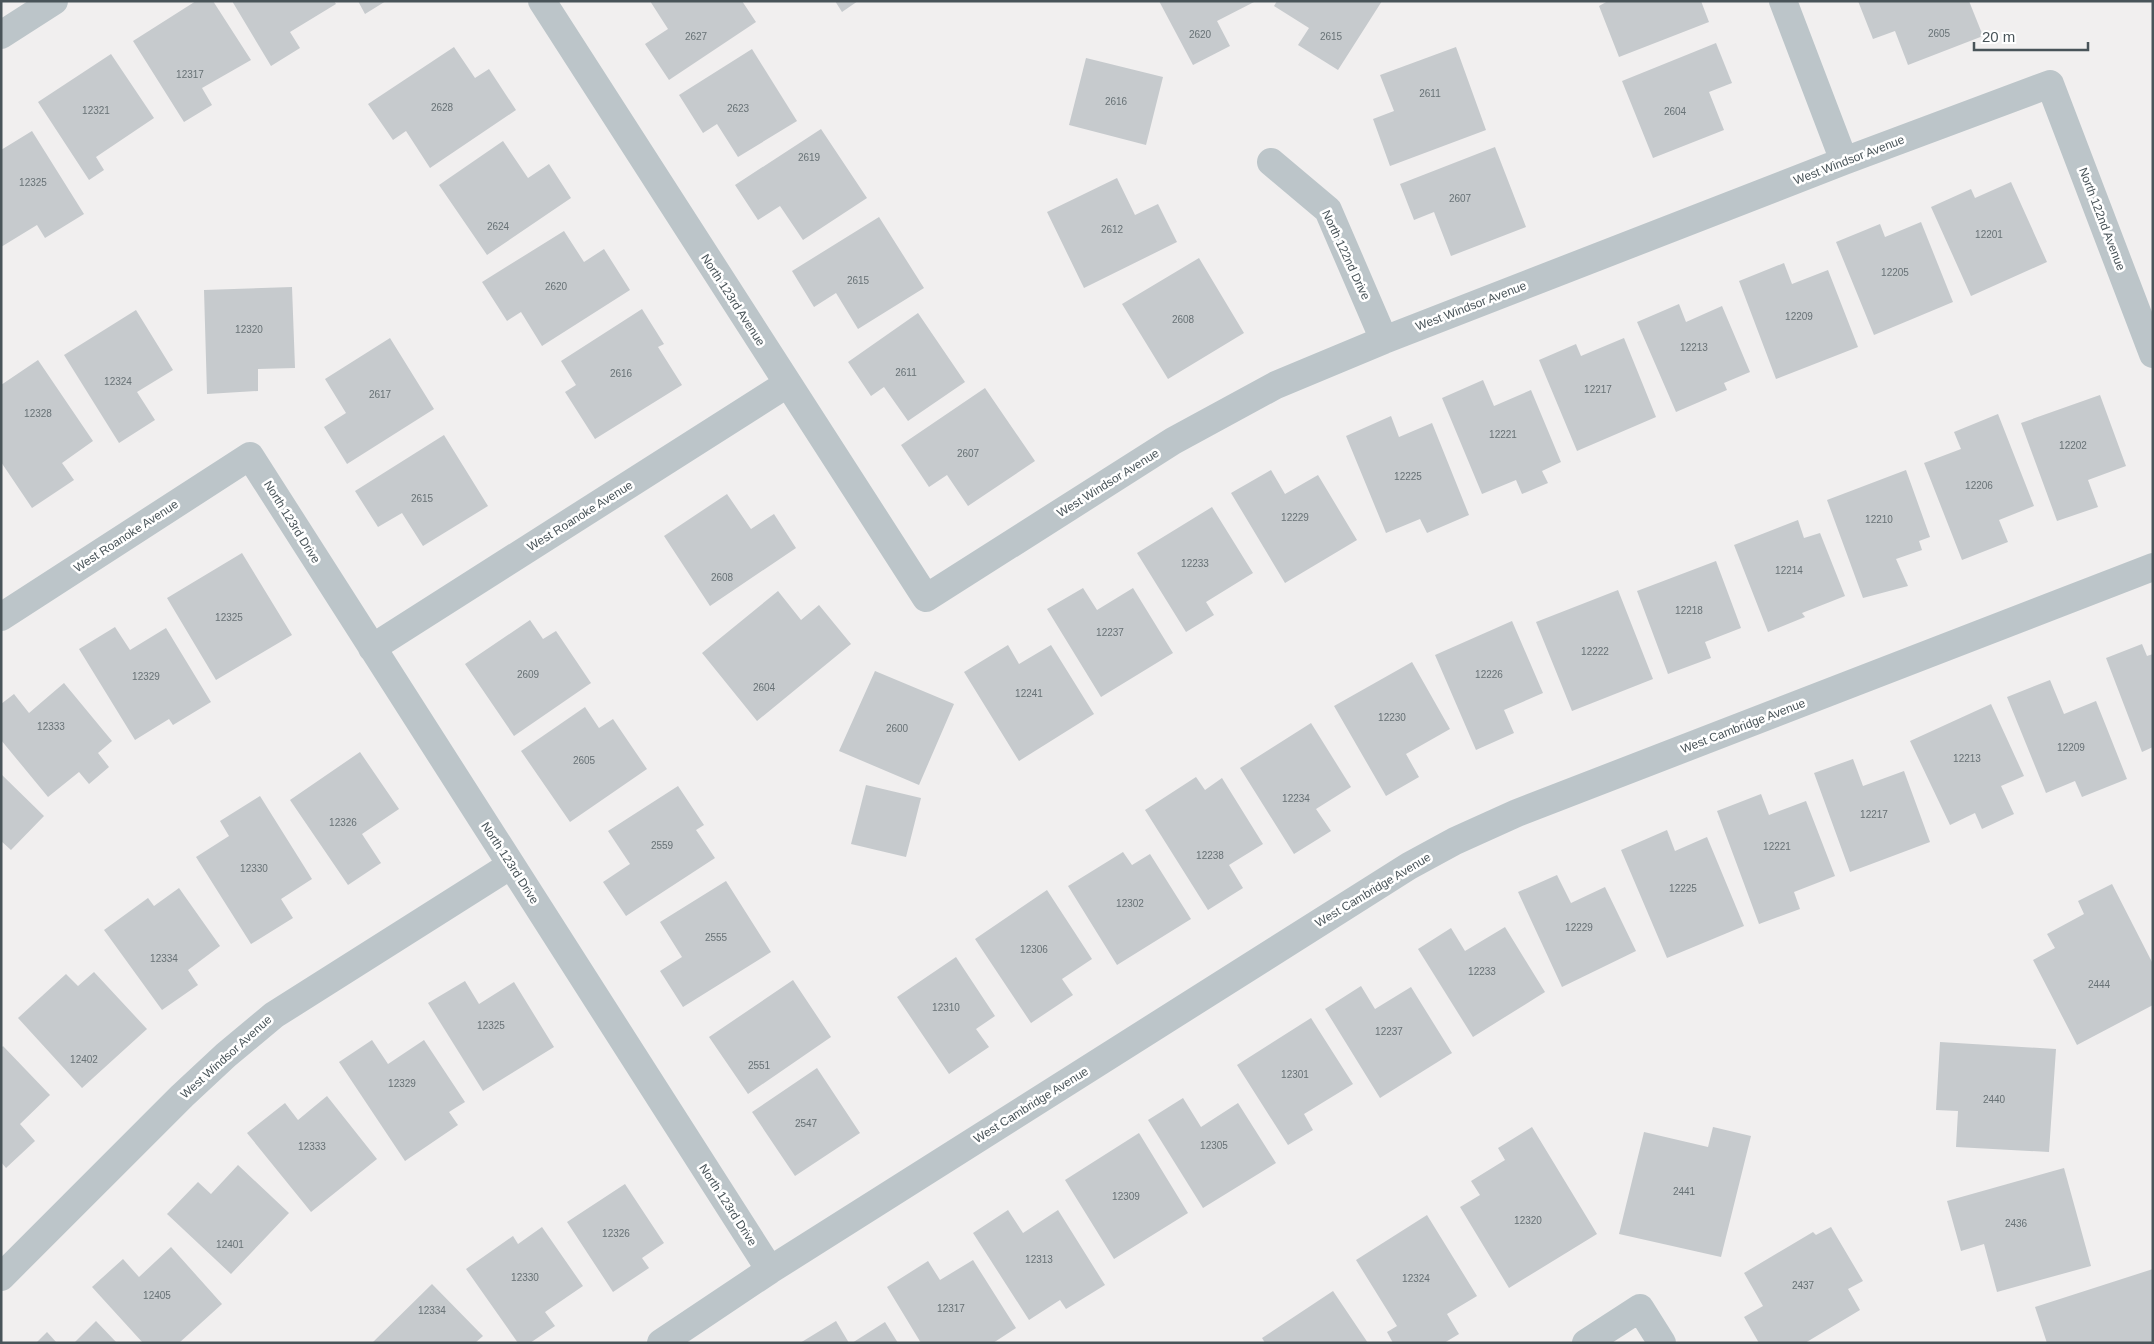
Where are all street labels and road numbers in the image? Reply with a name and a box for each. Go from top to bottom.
street label: West Windsor Avenue [1792,132,1907,188]
street label: North 122nd Avenue [2076,166,2128,273]
street label: North 122nd Drive [1319,208,1373,302]
street label: North 123rd Avenue [698,252,768,349]
street label: West Windsor Avenue [1414,278,1529,334]
street label: West Windsor Avenue [1054,446,1162,520]
street label: North 123rd Drive [261,478,323,566]
street label: West Roanoke Avenue [525,478,636,554]
street label: West Roanoke Avenue [71,497,181,575]
street label: West Cambridge Avenue [1679,696,1808,756]
street label: North 123rd Drive [478,819,542,907]
street label: West Cambridge Avenue [1313,850,1434,930]
street label: West Windsor Avenue [178,1012,275,1102]
street label: West Cambridge Avenue [971,1064,1091,1146]
street label: North 123rd Drive [696,1161,760,1249]

